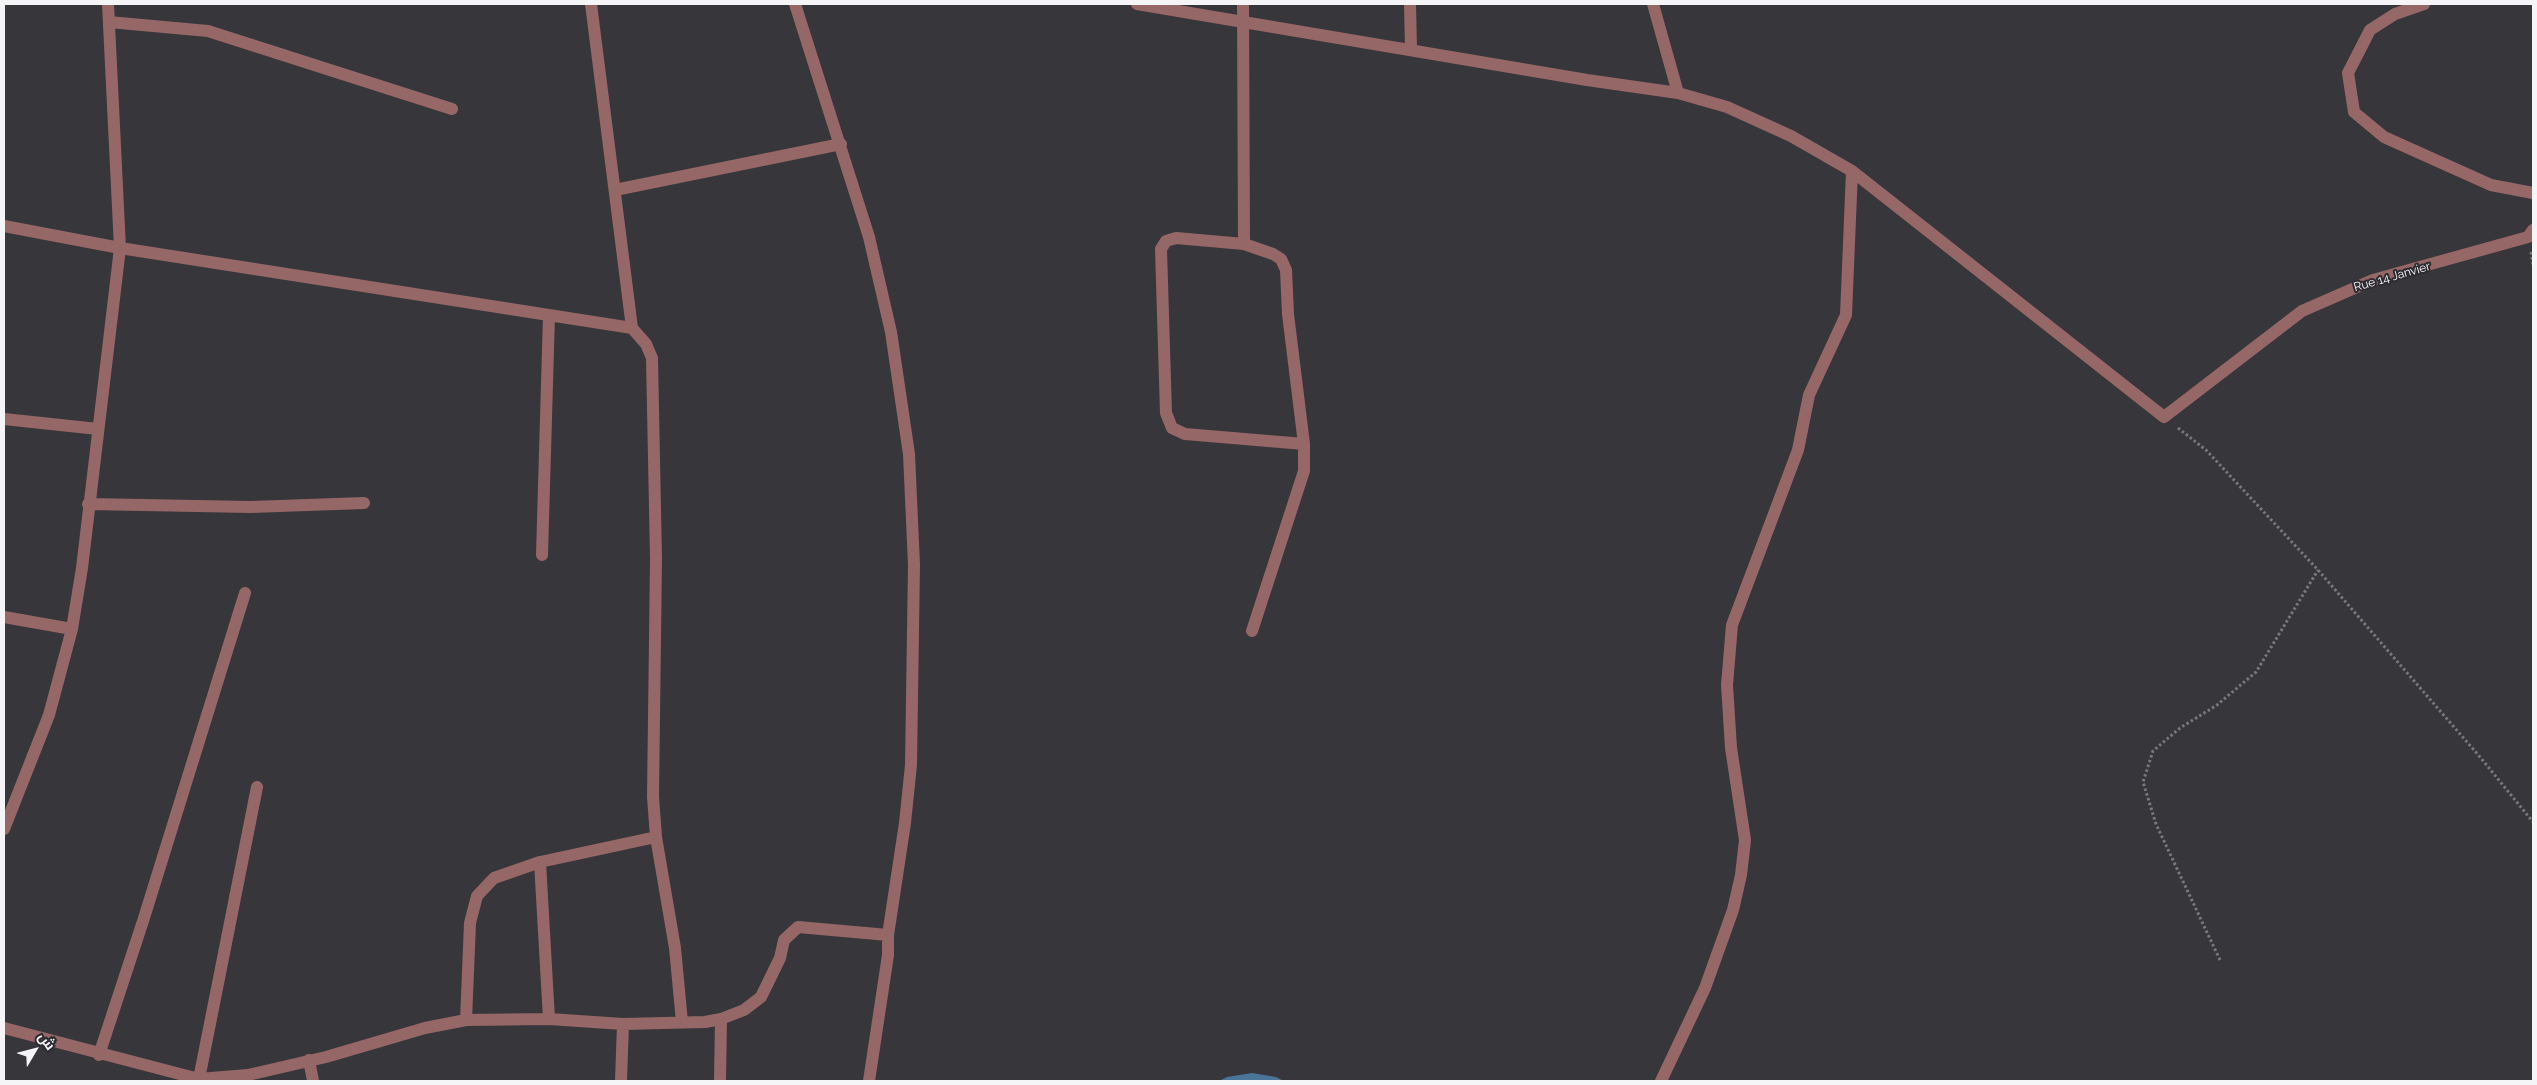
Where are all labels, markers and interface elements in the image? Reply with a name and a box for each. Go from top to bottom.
street label: Rue 14 Janvier [2352,259,2432,295]
north arrow [10,1025,60,1075]
text: ش [35,1029,59,1053]

